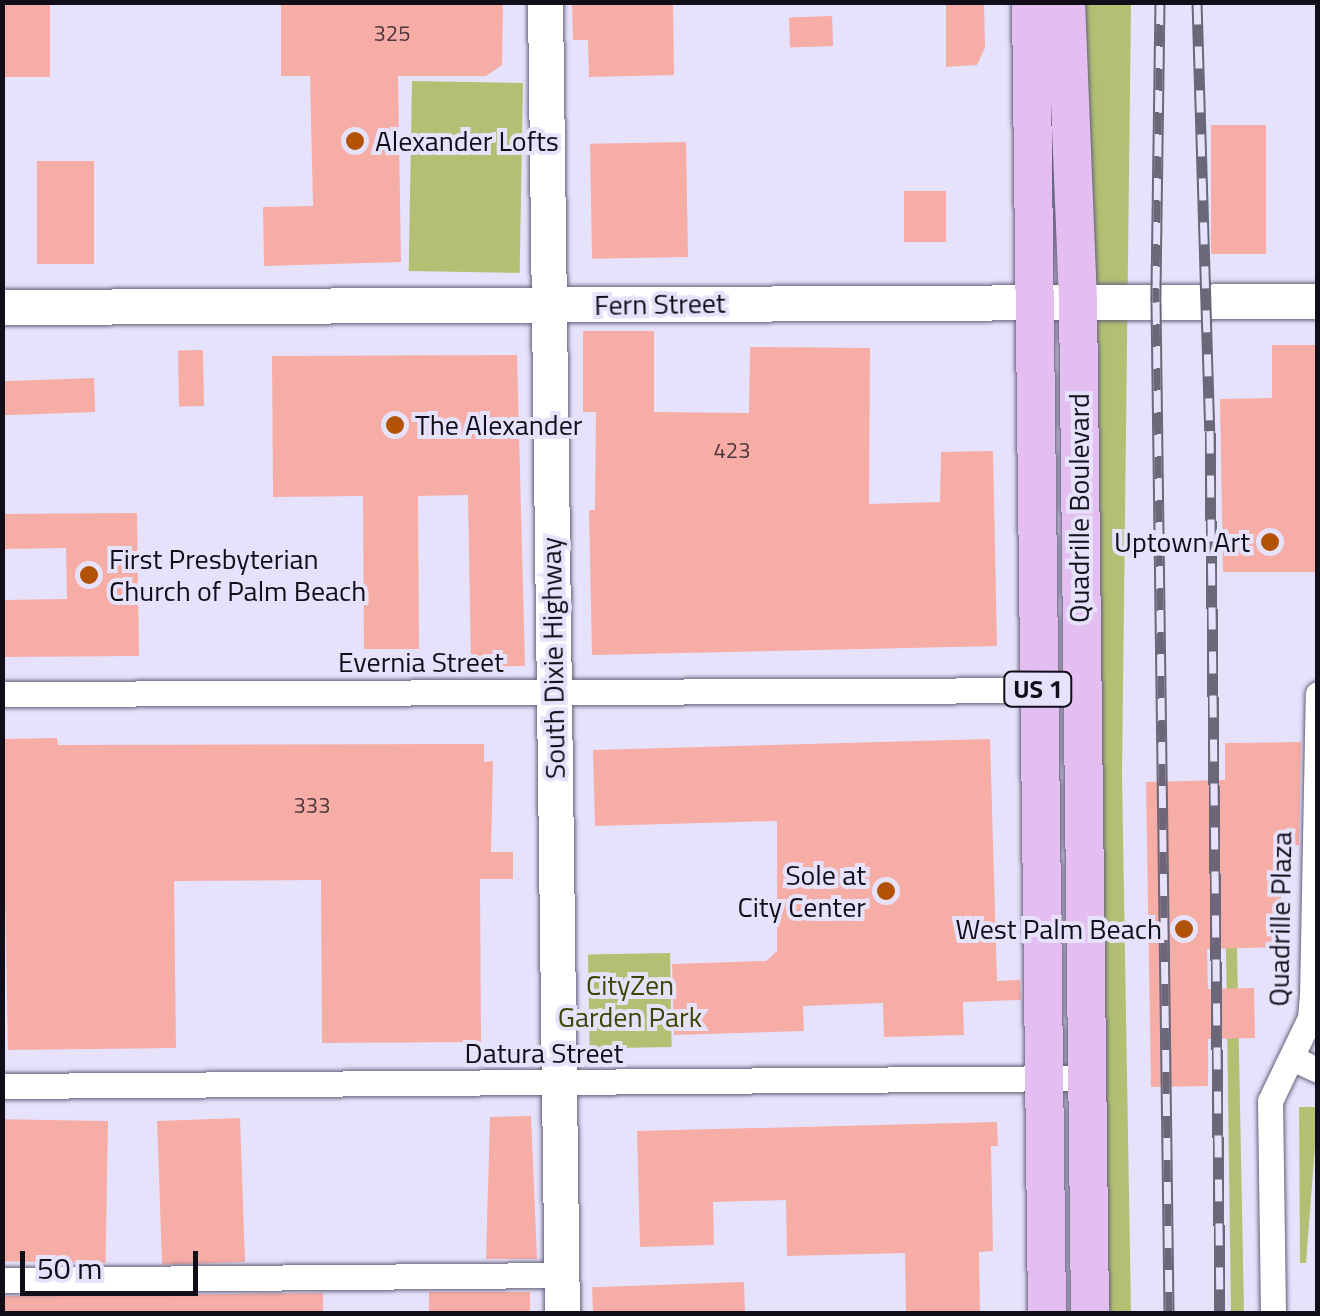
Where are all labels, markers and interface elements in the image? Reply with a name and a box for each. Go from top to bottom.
house number: 325 [374,21,410,47]
place label: Alexander Lofts [375,124,559,158]
marker: Alexander Lofts [344,130,366,152]
street label: Fern Street [594,286,726,322]
street label: Quadrille Boulevard [1062,393,1096,623]
place label: The Alexander [415,408,582,442]
marker: The Alexander [384,414,406,436]
house number: 423 [714,438,750,464]
place label: Uptown Art [1114,525,1250,559]
marker: Uptown Art [1259,531,1281,553]
street label: South Dixie Highway [534,537,572,779]
place label: First Presbyterian Church of Palm Beach [109,542,366,608]
marker: First Presbyterian Church of Palm Beach [78,564,100,586]
street label: Evernia Street [338,645,504,679]
road number: US 1 [1003,669,1073,709]
house number: 333 [294,793,330,819]
street label: Quadrille Plaza [1262,831,1298,1007]
place label: Sole at City Center [737,858,866,924]
marker: Sole at City Center [875,880,897,902]
place label: West Palm Beach [955,912,1162,946]
marker: West Palm Beach [1171,916,1197,942]
park label: CityZen Garden Park [558,968,702,1034]
street label: Datura Street [465,1036,623,1070]
scale bar [25,1231,202,1293]
text: 50 m [37,1245,102,1291]

